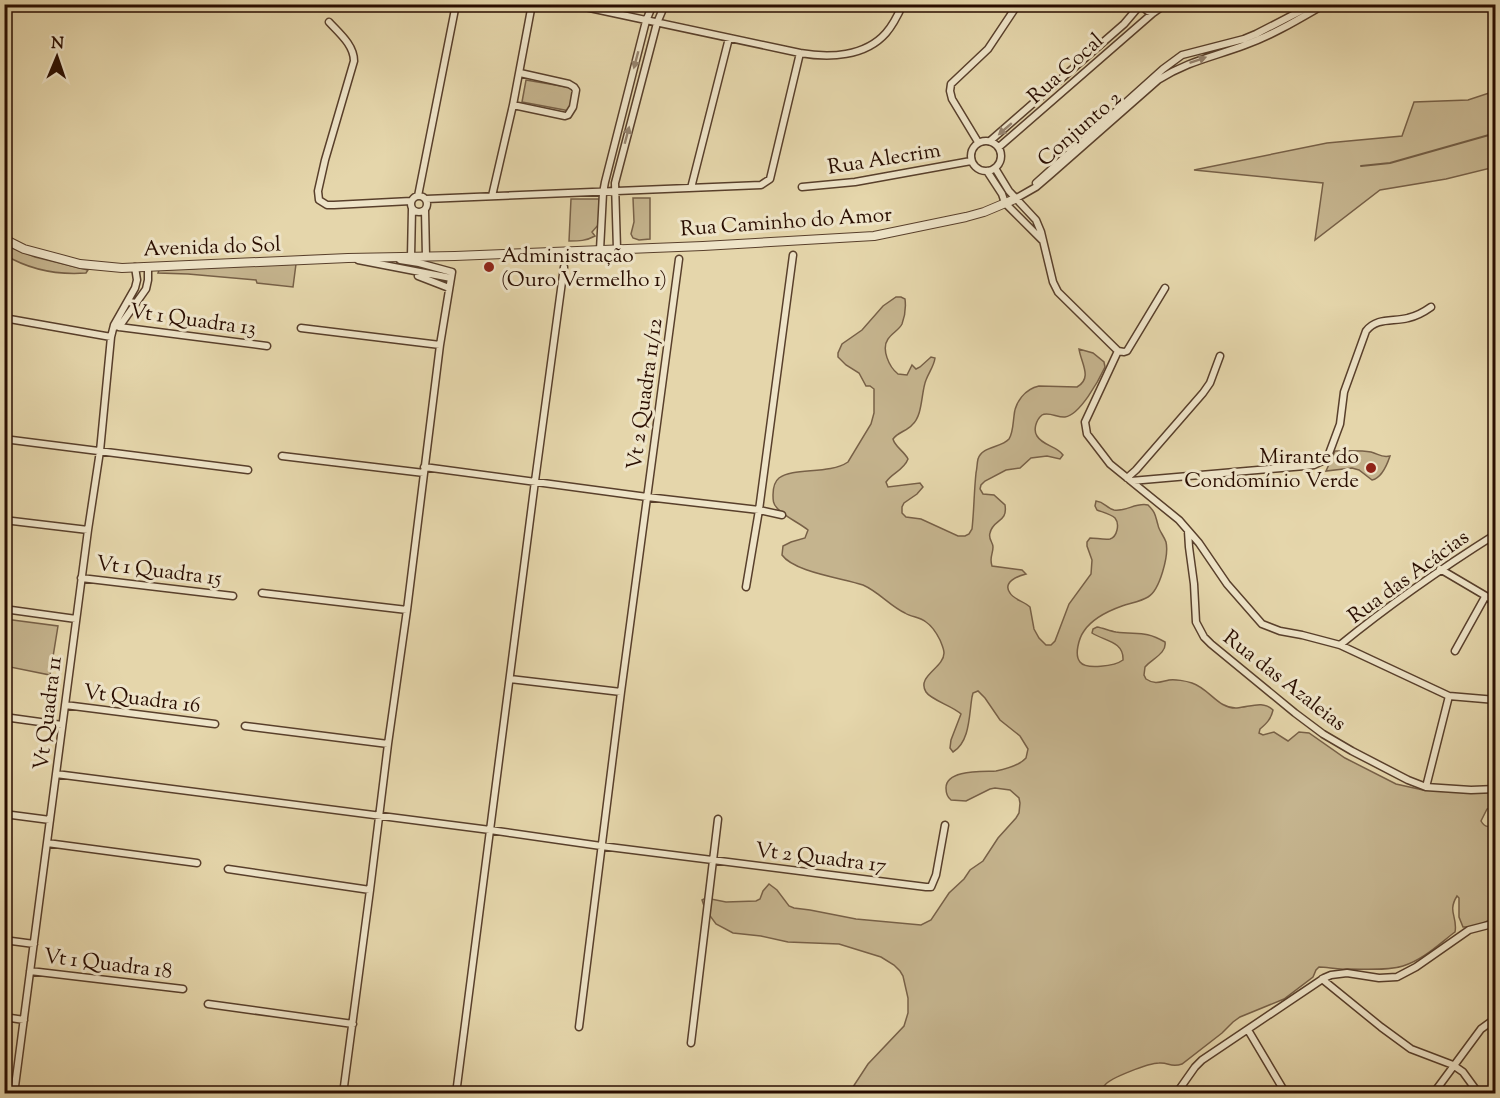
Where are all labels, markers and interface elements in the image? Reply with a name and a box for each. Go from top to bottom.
north arrow [27,27,87,87]
street label: Rua Cocal [1022,27,1111,112]
text: N [51,33,64,56]
one-way arrow [630,51,640,69]
one-way arrow [1189,55,1207,64]
street label: Conjunto 2 [1032,84,1129,175]
one-way arrow [997,122,1013,135]
one-way arrow [623,126,633,144]
street label: Rua Alecrim [826,136,943,184]
street label: Rua Caminho do Amor [679,201,893,245]
street label: Avenida do Sol [143,231,282,265]
place label: Administração (Ouro Vermelho 1) [501,242,667,296]
marker: Administração (Ouro Vermelho 1) [482,260,496,274]
street label: Vt 1 Quadra 13 [128,297,258,345]
street label: Vt 2 Quadra 11/12 [620,316,672,472]
place label: Mirante do Condomínio Verde [1184,443,1359,497]
marker: Mirante do Condomínio Verde [1364,461,1378,475]
street label: Rua das Acácias [1342,523,1476,632]
street label: Vt 1 Quadra 15 [94,549,223,595]
street label: Rua das Azaleias [1216,624,1352,739]
street label: Vt Quadra 11 [27,655,71,772]
street label: Vt Quadra 16 [81,678,202,722]
street label: Vt 2 Quadra 17 [753,836,889,882]
street label: Vt 1 Quadra 18 [42,942,174,988]

